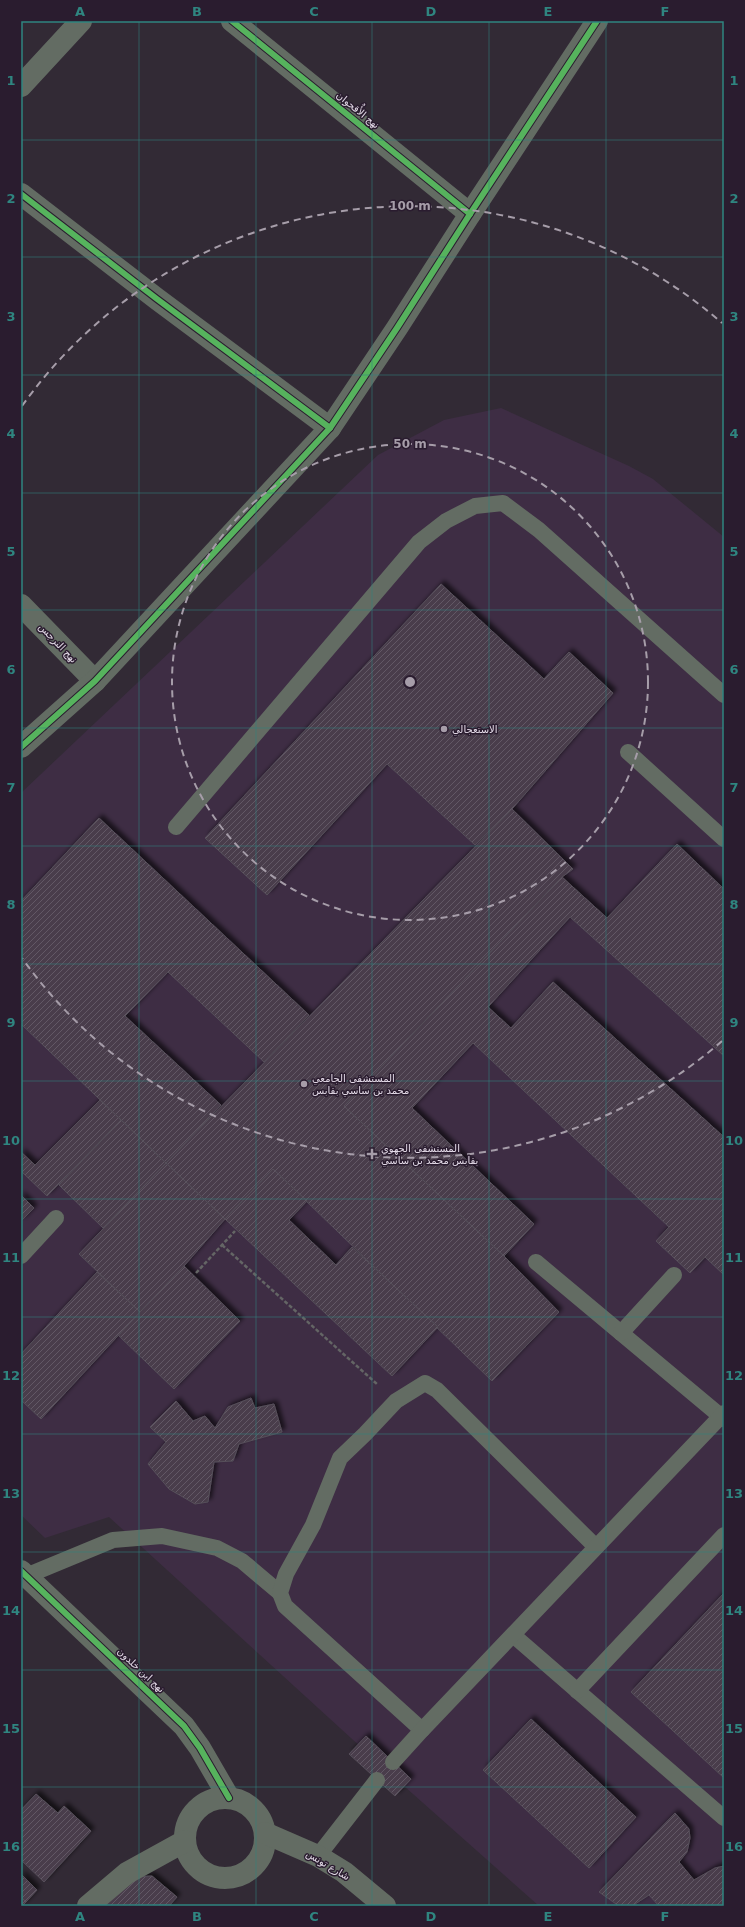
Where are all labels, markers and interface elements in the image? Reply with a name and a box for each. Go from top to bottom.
text: A [75,4,85,19]
text: B [192,4,202,19]
text: C [309,4,319,19]
text: D [426,4,437,19]
text: E [544,4,552,19]
text: F [661,4,669,19]
text: 1 [6,73,16,88]
text: 1 [729,73,739,88]
street label: نهج الأُقحوان [334,86,384,131]
text: 2 [6,191,16,206]
text: 2 [729,191,739,206]
text: 100 m [389,199,431,213]
text: 3 [6,309,16,324]
text: 3 [729,309,739,324]
text: 4 [6,426,16,441]
text: 4 [729,426,739,441]
text: 50 m [393,437,427,451]
text: 5 [6,544,16,559]
text: 5 [729,544,739,559]
street label: نهج النرجس [36,621,79,666]
text: 6 [6,662,16,677]
text: 6 [729,662,739,677]
centre of rings [403,675,417,689]
marker: الاستعجالي [439,724,449,734]
place label: الاستعجالي [452,724,498,736]
text: 7 [6,780,16,795]
text: 7 [729,780,739,795]
text: 8 [6,897,16,912]
text: 8 [729,897,739,912]
text: 9 [6,1015,16,1030]
text: 9 [729,1015,739,1030]
place label: المستشفى الجامعي محمد بن ساسي بقابس [312,1073,409,1097]
marker: المستشفى الجامعي محمد بن ساسي بقابس [299,1079,309,1089]
text: 10 [2,1133,20,1148]
text: 10 [725,1133,743,1148]
place label: المستشفى الجهوي بقابس محمد بن ساسي [381,1143,478,1167]
marker: المستشفى الجهوي بقابس محمد بن ساسي [366,1148,378,1160]
text: 11 [2,1250,20,1265]
text: 11 [725,1250,743,1265]
text: 12 [2,1368,20,1383]
text: 12 [725,1368,743,1383]
text: 13 [2,1486,20,1501]
text: 13 [725,1486,743,1501]
text: 14 [2,1603,20,1618]
text: 14 [725,1603,743,1618]
street label: نهج ابن خلدون [115,1645,167,1695]
text: 15 [2,1721,20,1736]
text: 15 [725,1721,743,1736]
text: 16 [2,1839,20,1854]
text: 16 [725,1839,743,1854]
street label: شارع تونس [304,1848,352,1883]
text: A [75,1909,85,1924]
text: B [192,1909,202,1924]
text: C [309,1909,319,1924]
text: D [426,1909,437,1924]
text: E [544,1909,552,1924]
text: F [661,1909,669,1924]

